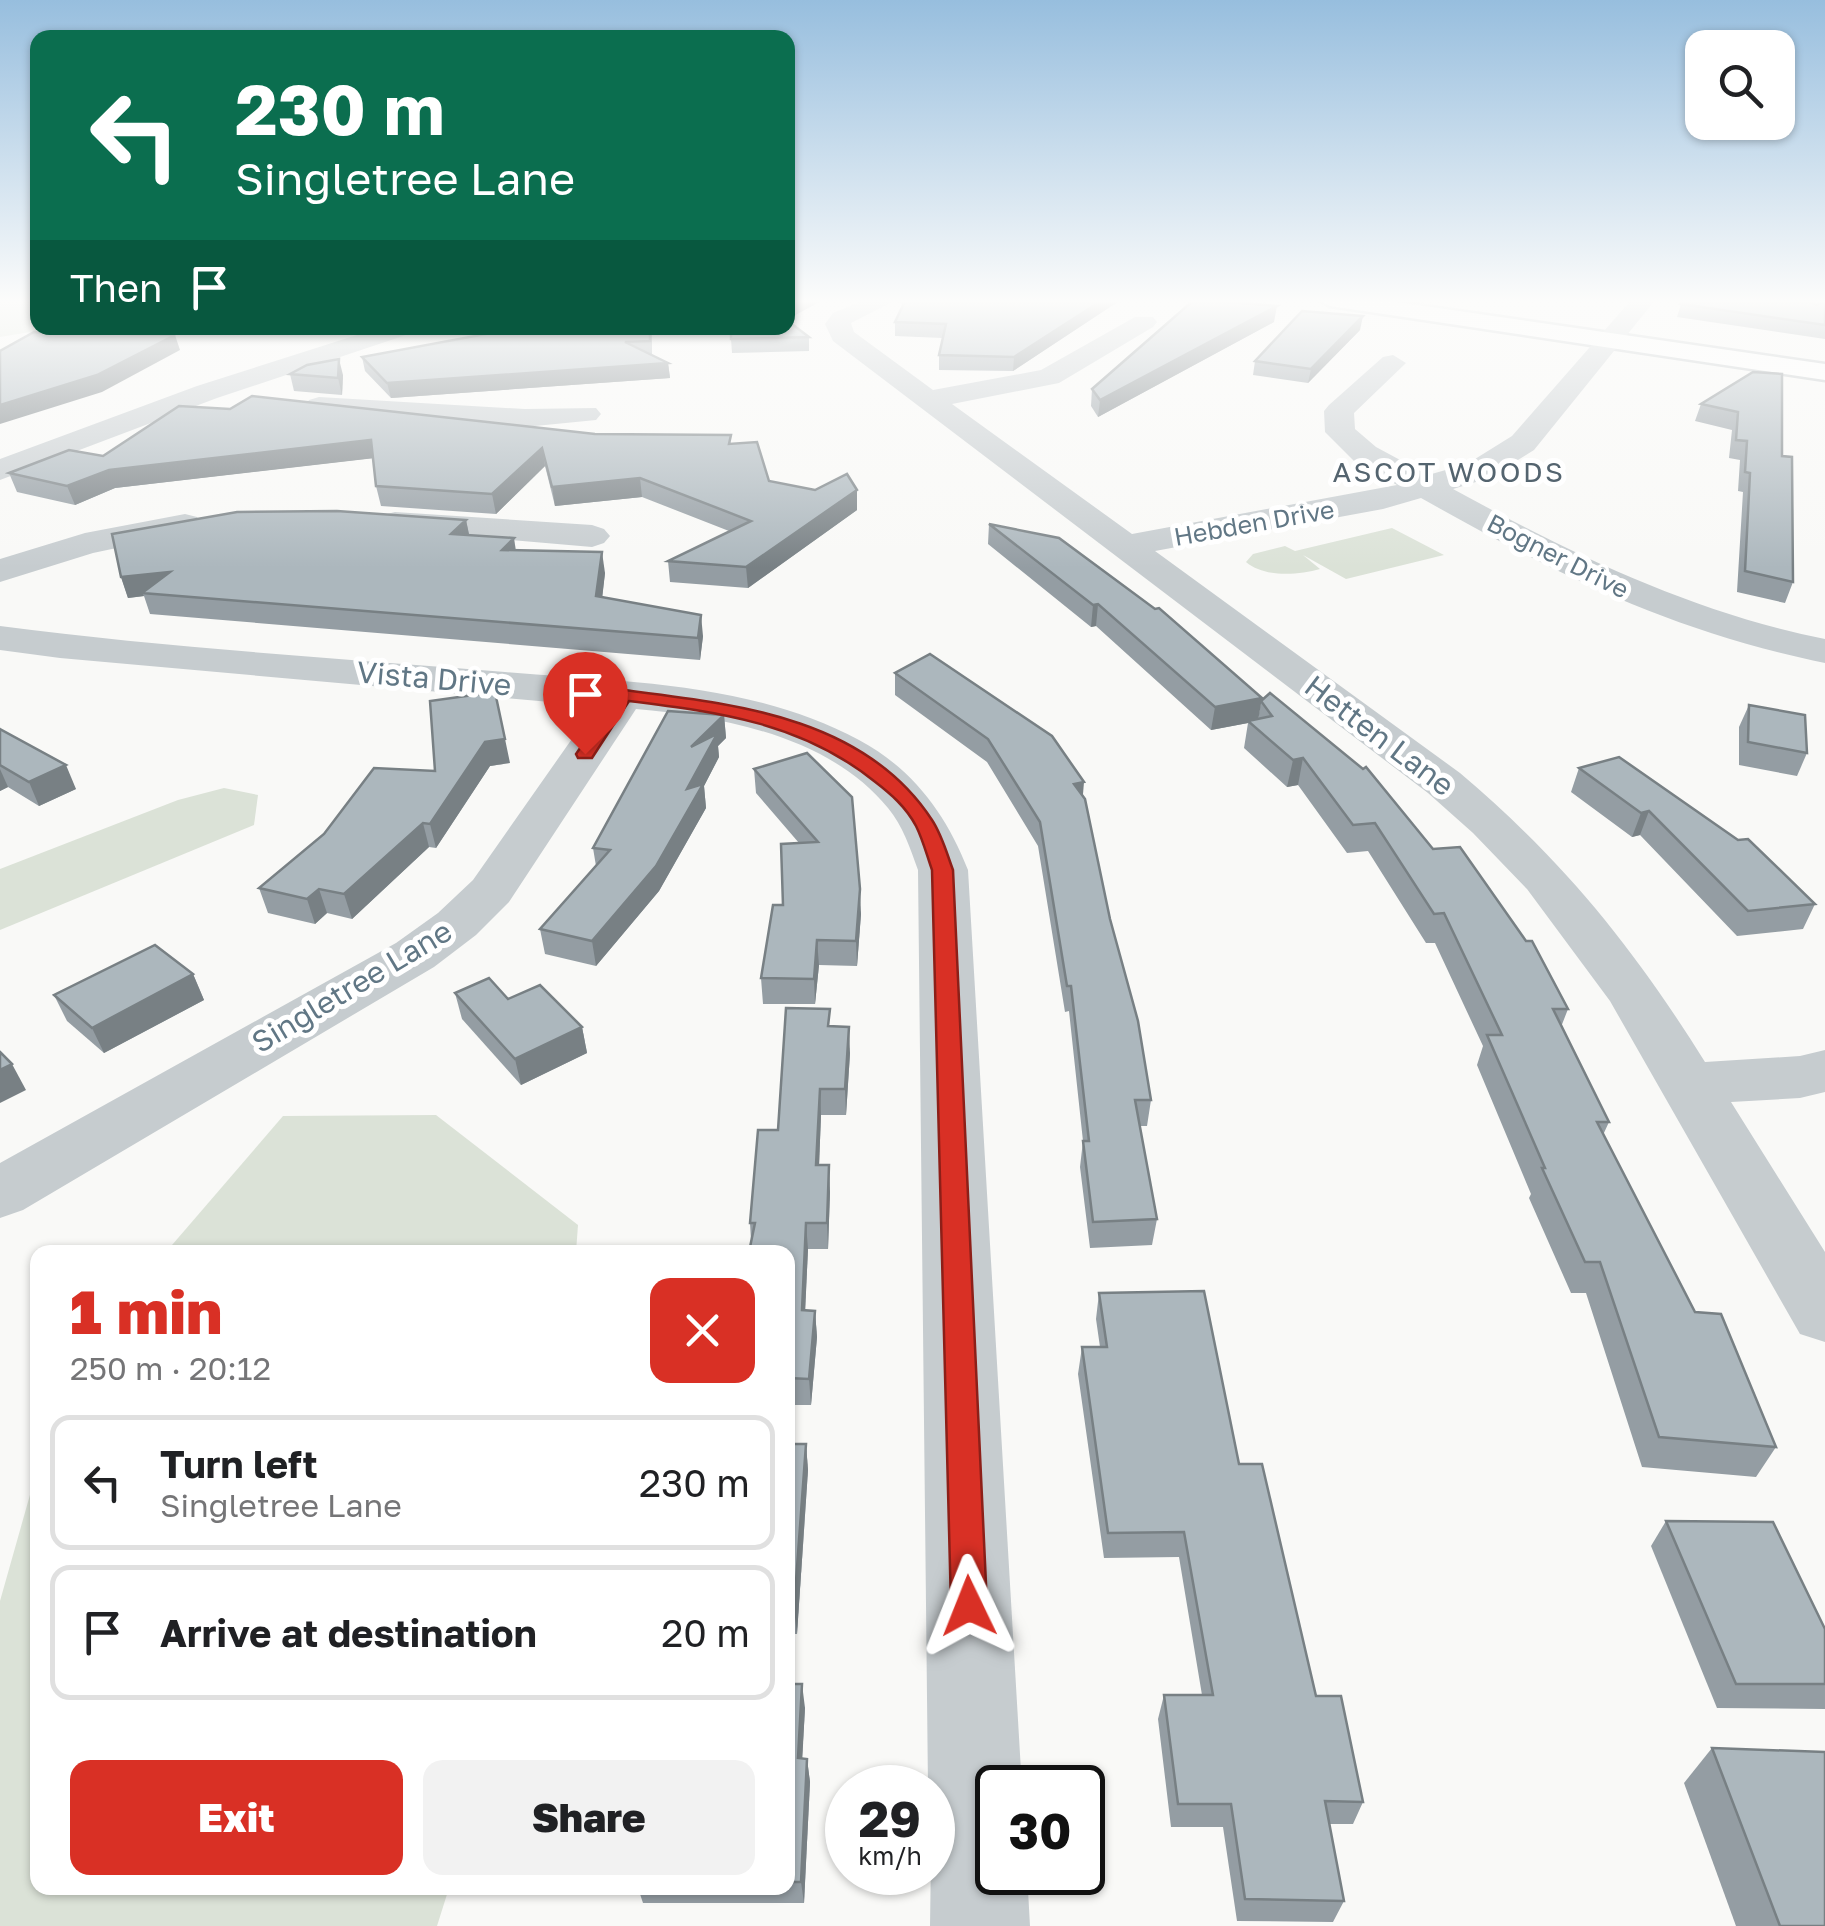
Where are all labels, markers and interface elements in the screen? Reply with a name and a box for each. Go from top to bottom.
map controls [1685,30,1795,140]
button: search [1685,30,1795,140]
text: 230 m [235,66,445,150]
icon: left [70,70,200,200]
text: Singletree Lane [235,151,575,205]
icon: arrive [182,260,237,315]
text: Then [70,265,162,310]
district label: ASCOT WOODS [1332,455,1566,488]
street label: Hebden Drive [1171,493,1337,552]
street label: Bogner Drive [1482,507,1634,605]
pin [543,652,628,755]
street label: Vista Drive [355,653,513,703]
icon: arrive [558,667,613,722]
street label: Hetten Lane [1298,667,1461,803]
street label: Singletree Lane [245,912,458,1060]
text: 1 min [70,1275,222,1347]
button: close [650,1278,755,1383]
text: 250 m · 20:12 [70,1349,271,1387]
text: Turn left [160,1441,318,1486]
icon: left [75,1455,130,1510]
text: 230 m [639,1460,750,1505]
text: Singletree Lane [160,1486,402,1524]
position arrow [917,1554,1021,1658]
icon: arrive [75,1605,130,1660]
text: Arrive at destination [160,1610,537,1655]
text: 20 m [661,1610,750,1655]
button: Exit [70,1760,403,1875]
button: Share [423,1760,755,1875]
speed limit sign: 30 [975,1765,1105,1895]
text: 29 [859,1788,921,1848]
text: km/h [858,1840,922,1871]

